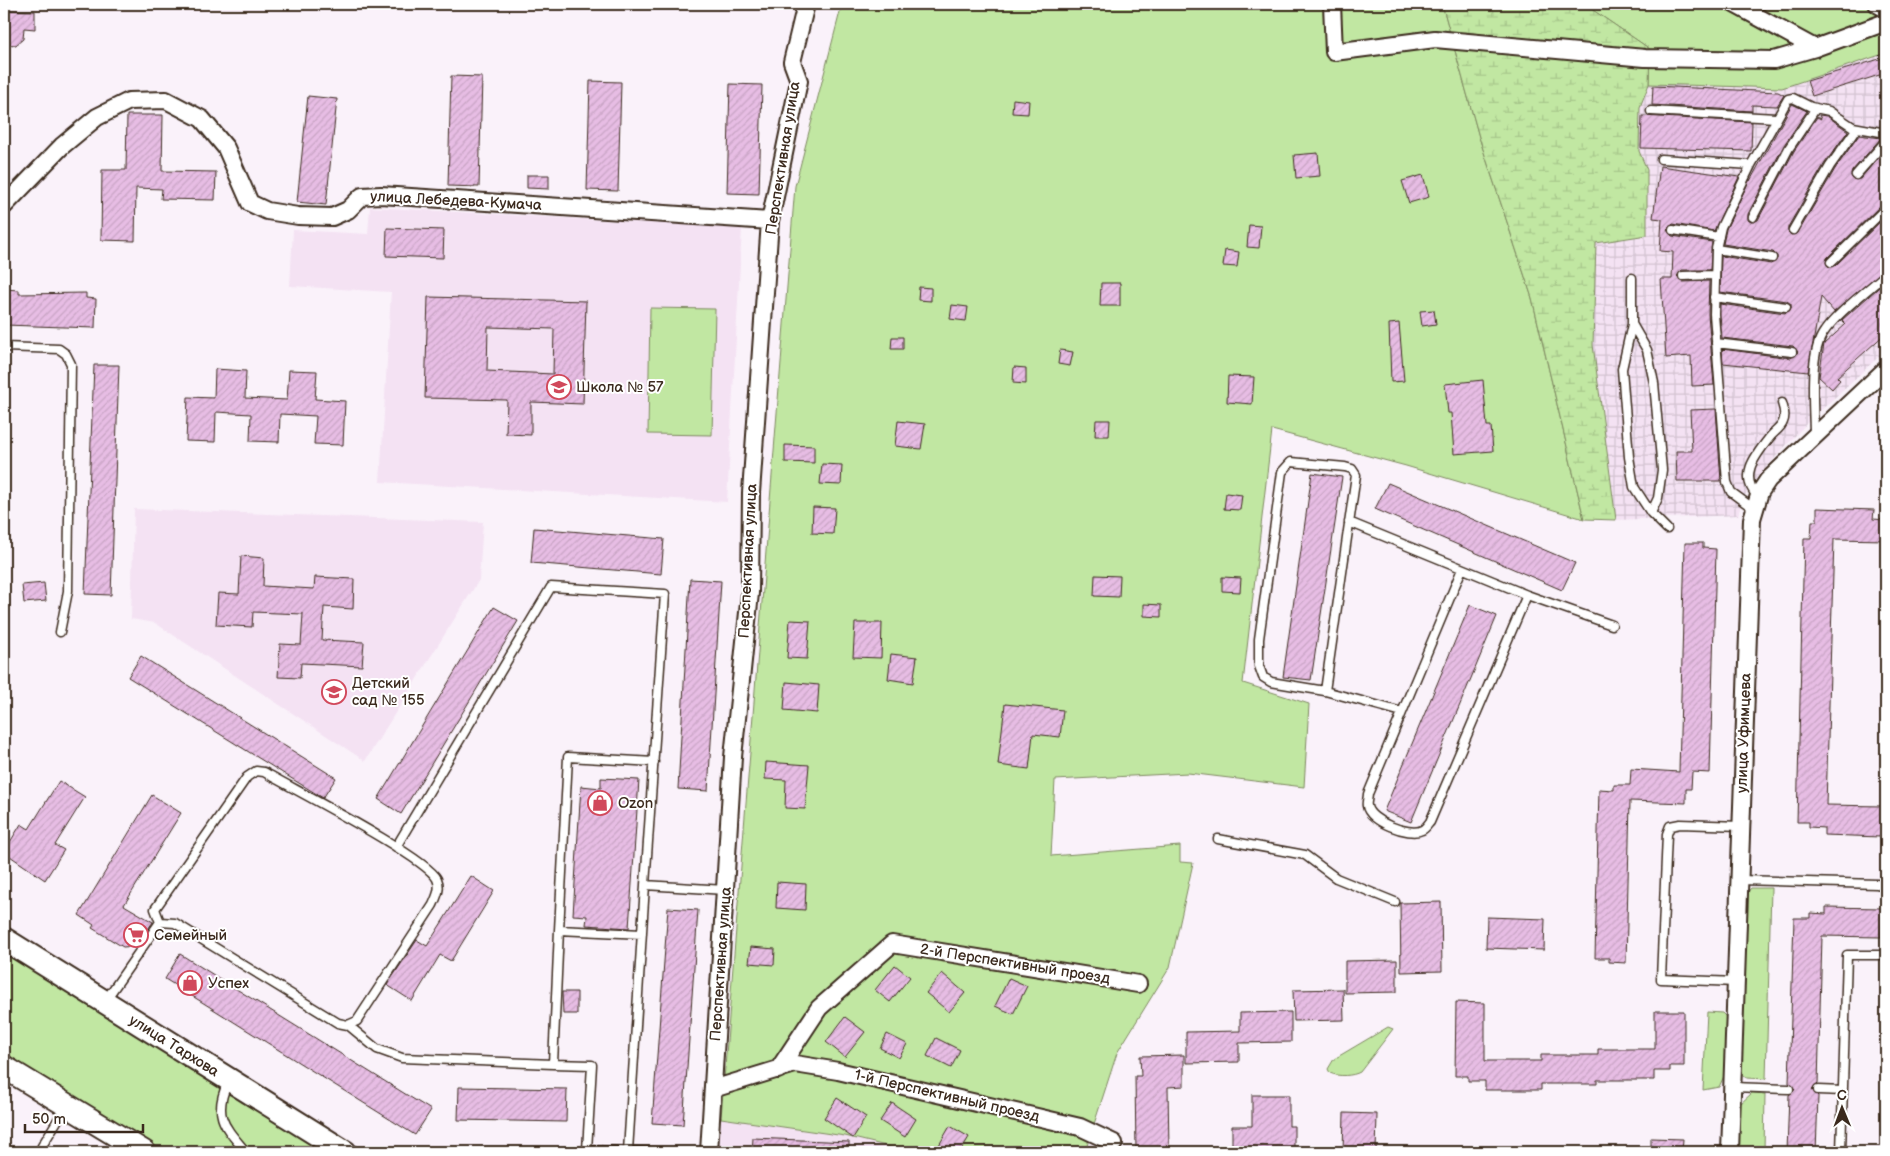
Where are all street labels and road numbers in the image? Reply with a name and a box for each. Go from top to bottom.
street label: Перспективная улица [762,80,805,236]
street label: улица Лебедева-Кумача [370,187,542,215]
street label: Перспективная улица [734,483,762,639]
street label: улица Уфимцева [1732,673,1756,793]
street label: Перспективная улица [706,886,736,1042]
street label: 2-й Перспективный проезд [919,940,1111,988]
street label: улица Тархова [125,1011,223,1081]
street label: 1-й Перспективный проезд [853,1065,1041,1127]

